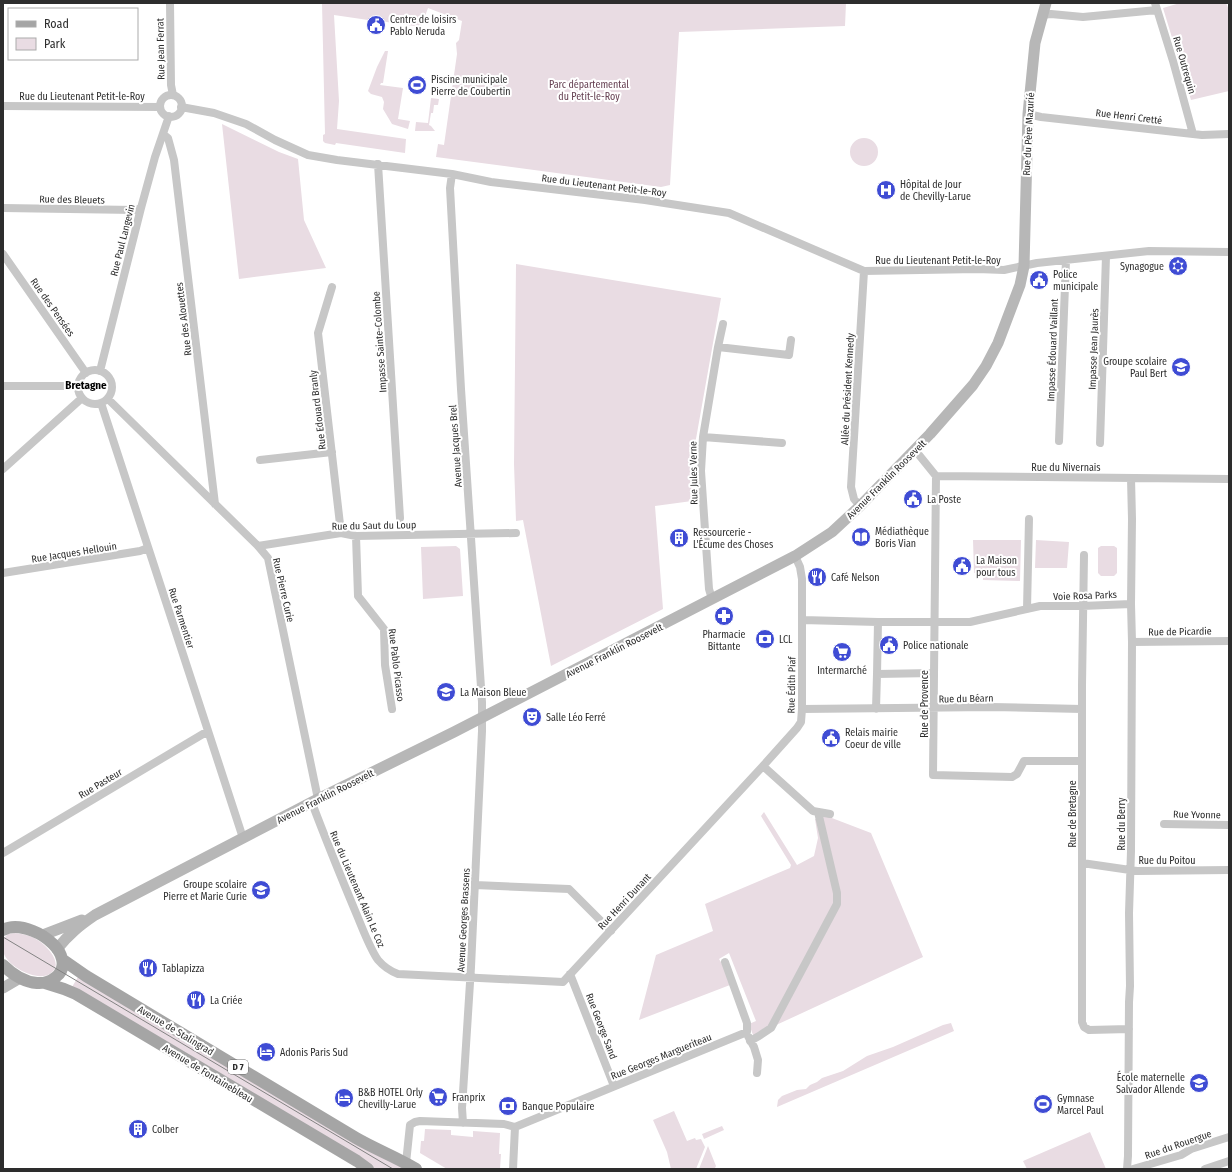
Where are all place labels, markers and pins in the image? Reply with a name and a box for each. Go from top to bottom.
public building icon: Centre de loisirs Pablo Neruda [365,14,387,36]
place label: Centre de loisirs Pablo Neruda [390,14,456,38]
sports icon: Piscine municipale Pierre de Coubertin [406,74,428,96]
place label: Piscine municipale Pierre de Coubertin [431,74,511,98]
hospital icon: Hôpital de Jour de Chevilly-Larue [875,179,897,201]
place label: Hôpital de Jour de Chevilly-Larue [900,179,971,203]
synagogue icon: Synagogue [1167,255,1189,277]
place label: Synagogue [1120,261,1164,273]
public building icon: Police municipale [1028,269,1050,291]
place label: Police municipale [1053,269,1098,293]
place label: Groupe scolaire Paul Bert [1103,356,1168,380]
school or university icon: Groupe scolaire Paul Bert [1170,356,1192,378]
public building icon: La Poste [902,488,924,510]
place label: La Poste [927,494,961,506]
library icon: Médiathèque Boris Vian [850,526,872,548]
place label: Médiathèque Boris Vian [875,526,929,550]
building icon: Ressourcerie - L'Écume des Choses [668,527,690,549]
place label: Ressourcerie - L'Écume des Choses [693,527,773,551]
public building icon: La Maison pour tous [951,555,973,577]
place label: La Maison pour tous [976,555,1017,579]
restaurant icon: Café Nelson [806,566,828,588]
place label: Café Nelson [831,572,880,584]
pharmacy icon: Pharmacie Bittante [713,605,735,627]
bank icon: LCL [754,628,776,650]
place label: Pharmacie Bittante [702,629,746,653]
place label: LCL [779,634,793,646]
public building icon: Police nationale [878,634,900,656]
place label: Police nationale [903,640,969,652]
supermarket icon: Intermarché [831,641,853,663]
place label: Intermarché [817,665,867,677]
school or university icon: La Maison Bleue [435,681,457,703]
place label: La Maison Bleue [460,687,527,699]
theatre icon: Salle Léo Ferré [521,706,543,728]
place label: Salle Léo Ferré [546,712,606,724]
public building icon: Relais mairie Coeur de ville [820,727,842,749]
place label: Relais mairie Coeur de ville [845,727,901,751]
place label: Groupe scolaire Pierre et Marie Curie [163,879,247,903]
school or university icon: Groupe scolaire Pierre et Marie Curie [250,879,272,901]
restaurant icon: Tablapizza [137,957,159,979]
place label: Tablapizza [162,963,204,975]
restaurant icon: La Criée [185,989,207,1011]
place label: La Criée [210,995,242,1007]
hotel icon: Adonis Paris Sud [255,1041,277,1063]
place label: Adonis Paris Sud [280,1047,348,1059]
place label: École maternelle Salvador Allende [1116,1070,1185,1096]
school or university icon: École maternelle Salvador Allende [1188,1072,1210,1094]
supermarket icon: Franprix [427,1086,449,1108]
hotel icon: B&B HOTEL Orly Chevilly-Larue [333,1087,355,1109]
place label: B&B HOTEL Orly Chevilly-Larue [358,1087,423,1111]
place label: Franprix [452,1092,486,1104]
sports icon: Gymnase Marcel Paul [1032,1093,1054,1115]
place label: Gymnase Marcel Paul [1057,1093,1104,1117]
bank icon: Banque Populaire [497,1095,519,1117]
place label: Banque Populaire [522,1101,594,1113]
building icon: Colber [127,1118,149,1140]
place label: Colber [152,1124,179,1136]

